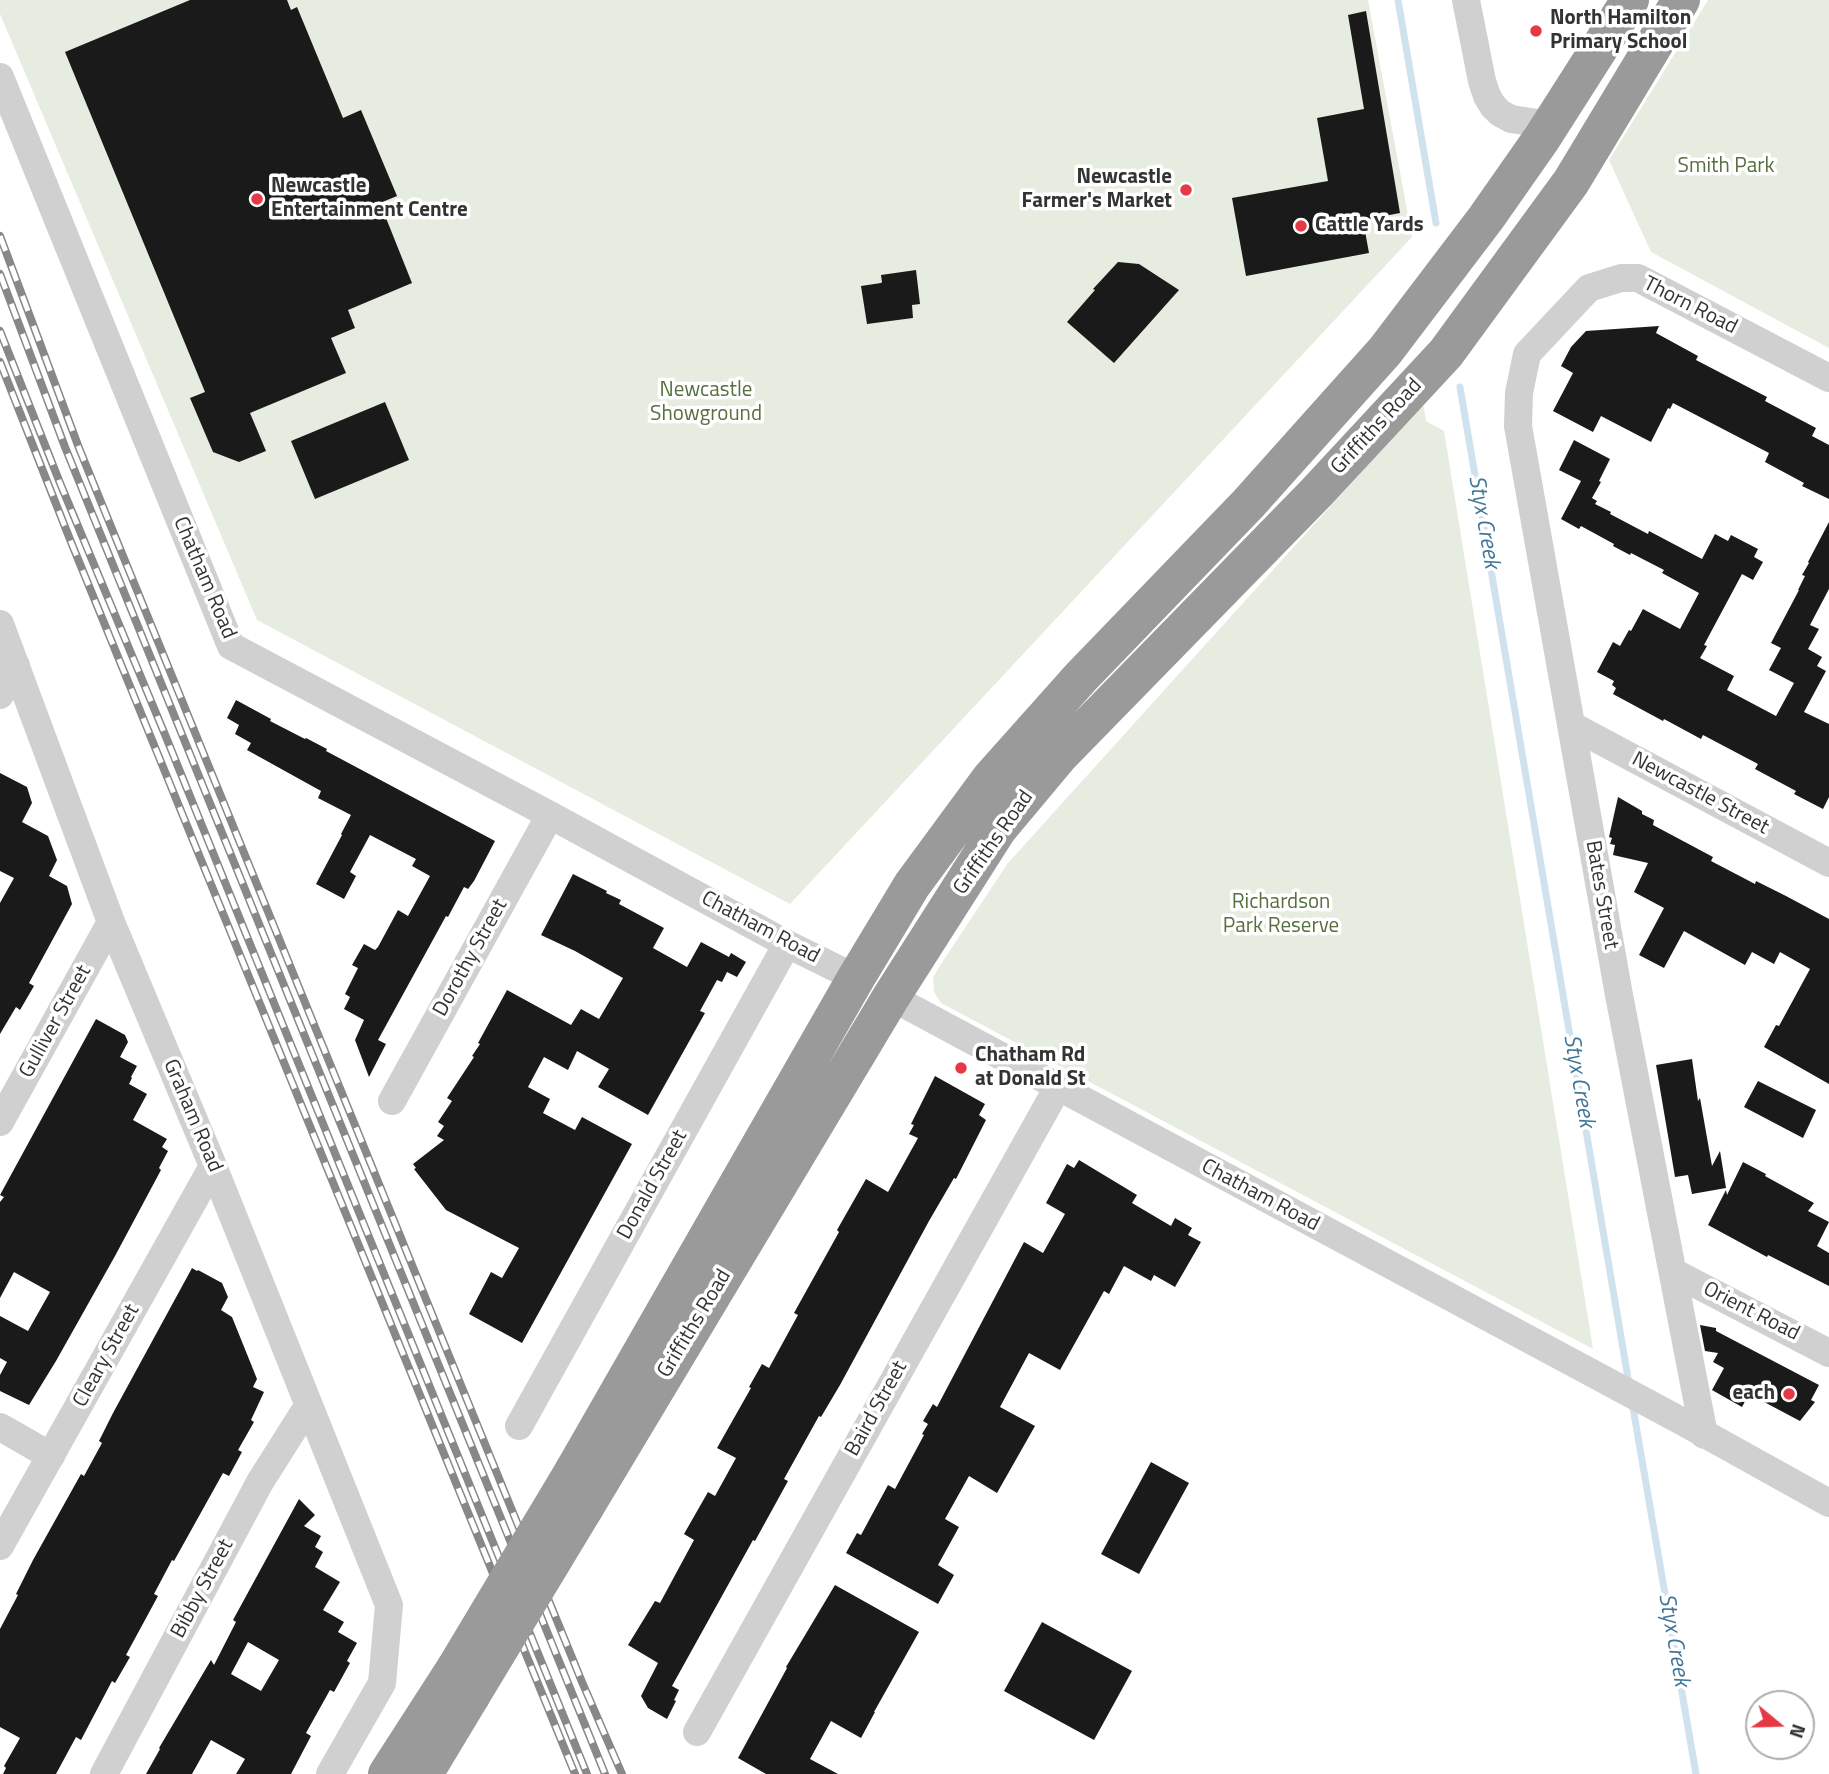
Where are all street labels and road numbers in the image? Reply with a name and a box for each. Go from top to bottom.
street label: Thorn Road [1639,272,1741,340]
street label: Griffiths Road [1326,374,1428,480]
street label: Chatham Road [167,513,241,643]
street label: Newcastle Street [1627,747,1773,841]
street label: Griffiths Road [949,786,1039,900]
street label: Bates Street [1579,839,1623,951]
street label: Chatham Road [697,886,823,970]
street label: Dorothy Street [428,895,514,1021]
street label: Gulliver Street [15,961,97,1083]
street label: Graham Road [157,1056,227,1176]
street label: Donald Street [613,1126,693,1244]
street label: Chatham Road [1197,1154,1323,1238]
street label: Griffiths Road [653,1265,737,1383]
street label: Orient Road [1699,1277,1803,1347]
street label: Cleary Street [68,1300,146,1412]
street label: Baird Street [841,1357,913,1461]
street label: Bibby Street [166,1535,240,1643]

